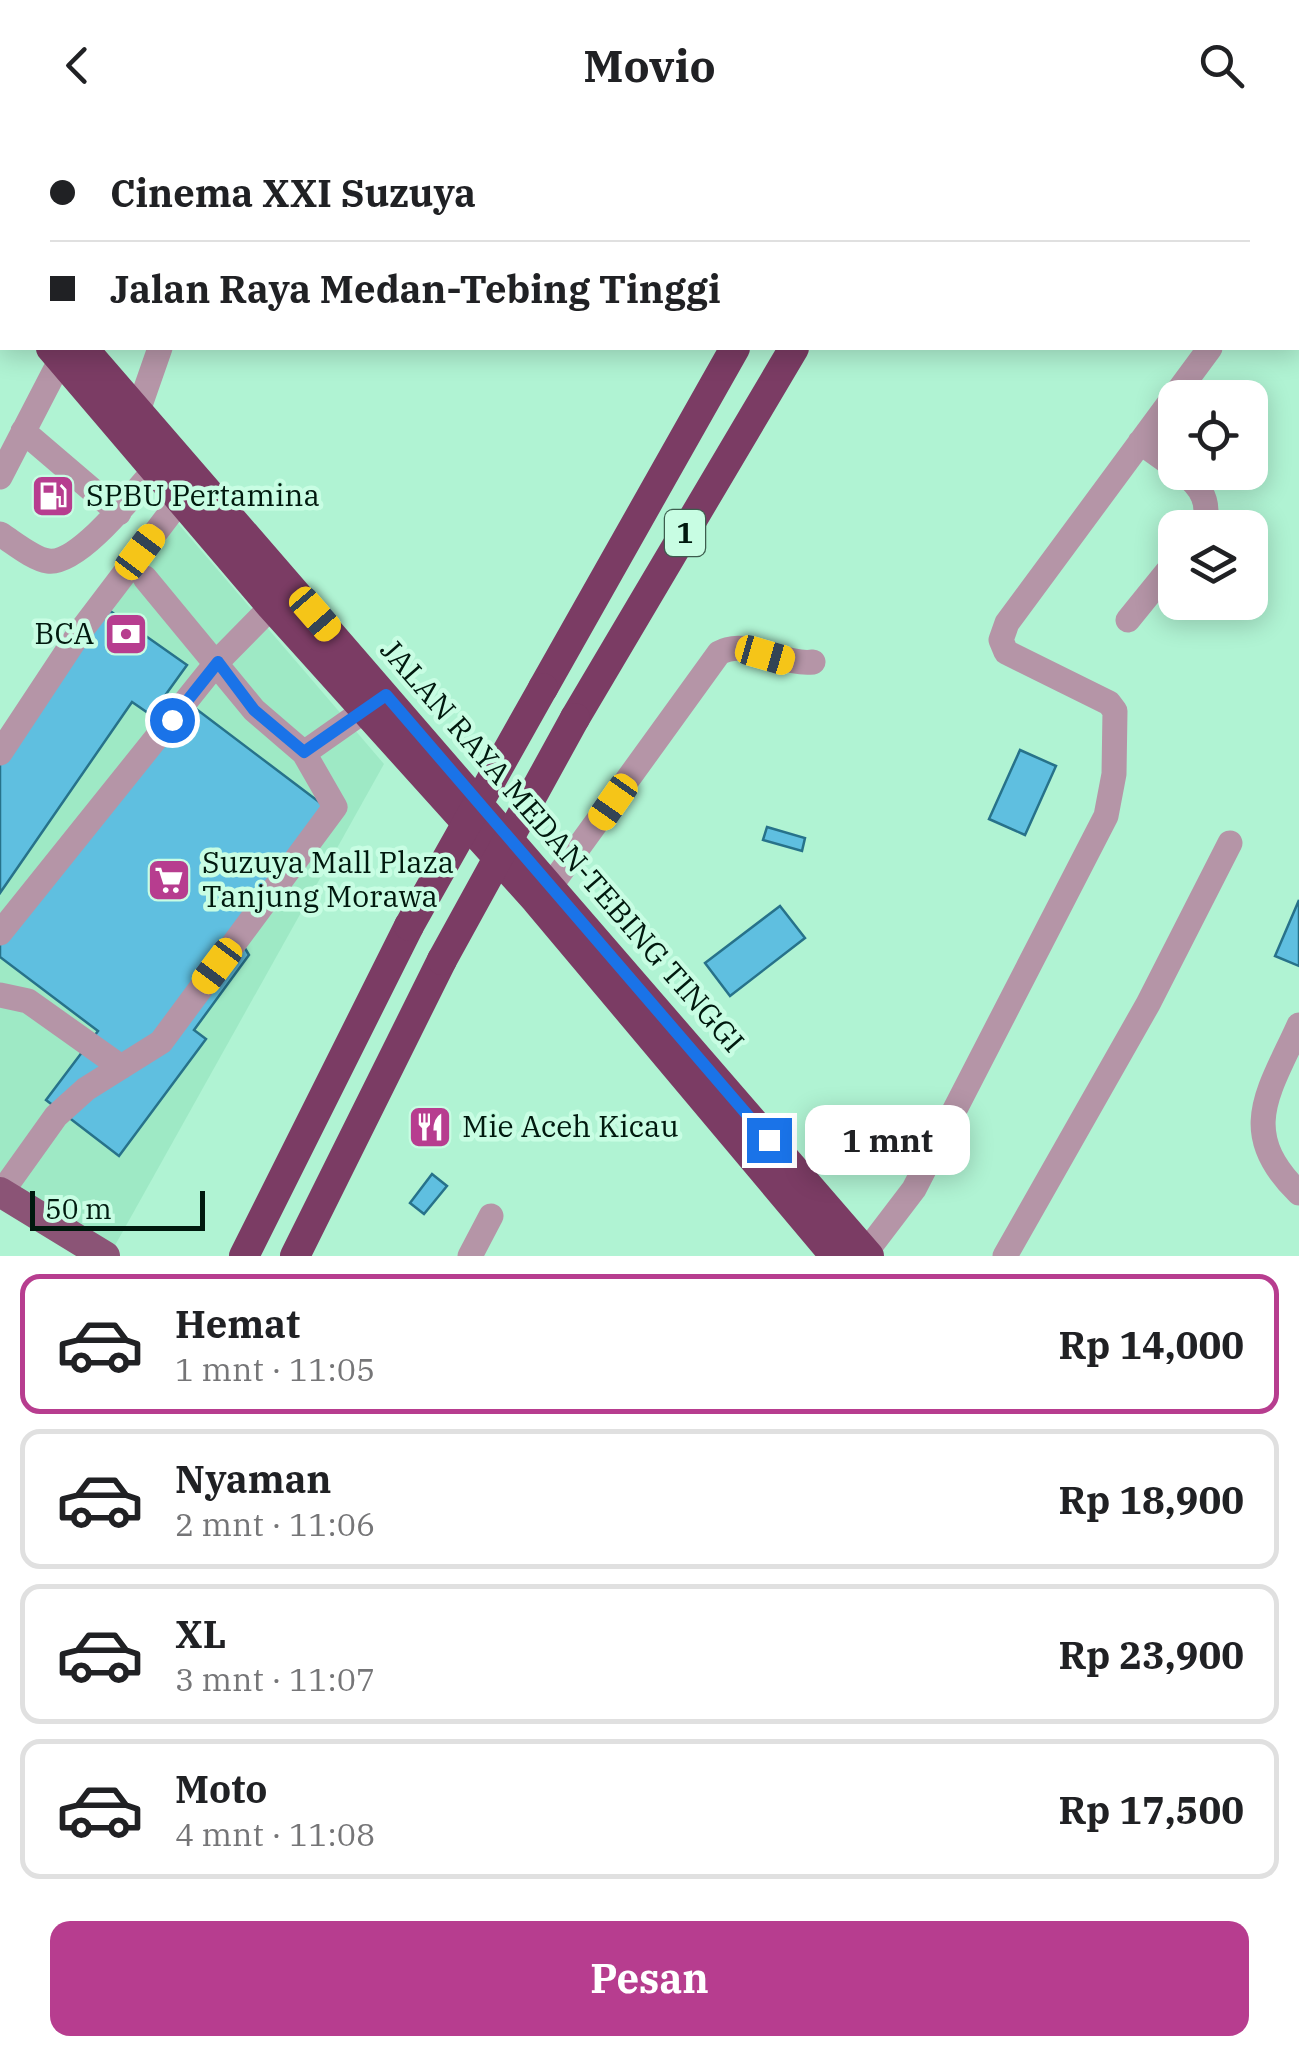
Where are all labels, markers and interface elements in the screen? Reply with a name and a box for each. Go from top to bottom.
text: Movio [583,36,716,94]
icon: back [50,38,105,93]
icon: search [1194,38,1249,93]
text: Cinema XXI Suzuya [110,168,476,217]
text: Jalan Raya Medan-Tebing Tinggi [110,264,721,313]
map controls [1158,380,1268,620]
button: locate [1158,380,1268,490]
fuel station icon: SPBU Pertamina [30,473,76,519]
place label: SPBU Pertamina [86,475,320,514]
road number: 1 [665,510,705,556]
button: layers [1158,510,1268,620]
car [110,519,170,585]
car [284,582,346,646]
bank icon: BCA [103,611,149,657]
place label: BCA [34,613,94,652]
street label: JALAN RAYA MEDAN-TEBING TINGGI [373,630,754,1060]
car [732,632,798,678]
route start [150,698,195,743]
car [584,769,642,835]
place label: Suzuya Mall Plaza Tanjung Morawa [202,842,454,915]
supermarket icon: Suzuya Mall Plaza Tanjung Morawa [146,857,192,903]
car [187,933,247,999]
restaurant icon: Mie Aceh Kicau [407,1104,453,1150]
callout: 1 mnt [804,1105,969,1175]
place label: Mie Aceh Kicau [462,1106,679,1145]
route end [747,1118,792,1163]
text: 1 mnt [842,1119,933,1161]
scale bar [30,1186,205,1230]
text: 50 m [45,1190,112,1227]
icon: car [55,1299,145,1389]
text: Hemat [175,1299,300,1348]
text: Rp 14,000 [1058,1320,1244,1369]
text: 1 mnt · 11:05 [175,1348,375,1390]
icon: car [55,1454,145,1544]
text: Nyaman [175,1454,332,1503]
text: Rp 18,900 [1058,1475,1244,1524]
text: 2 mnt · 11:06 [175,1503,375,1545]
icon: car [55,1609,145,1699]
text: XL [175,1609,226,1658]
text: Rp 23,900 [1058,1630,1244,1679]
text: 3 mnt · 11:07 [175,1658,375,1700]
icon: car [55,1764,145,1854]
text: Moto [175,1764,267,1813]
text: Rp 17,500 [1058,1785,1244,1834]
text: 4 mnt · 11:08 [175,1813,375,1855]
button: Pesan [50,1921,1249,2036]

